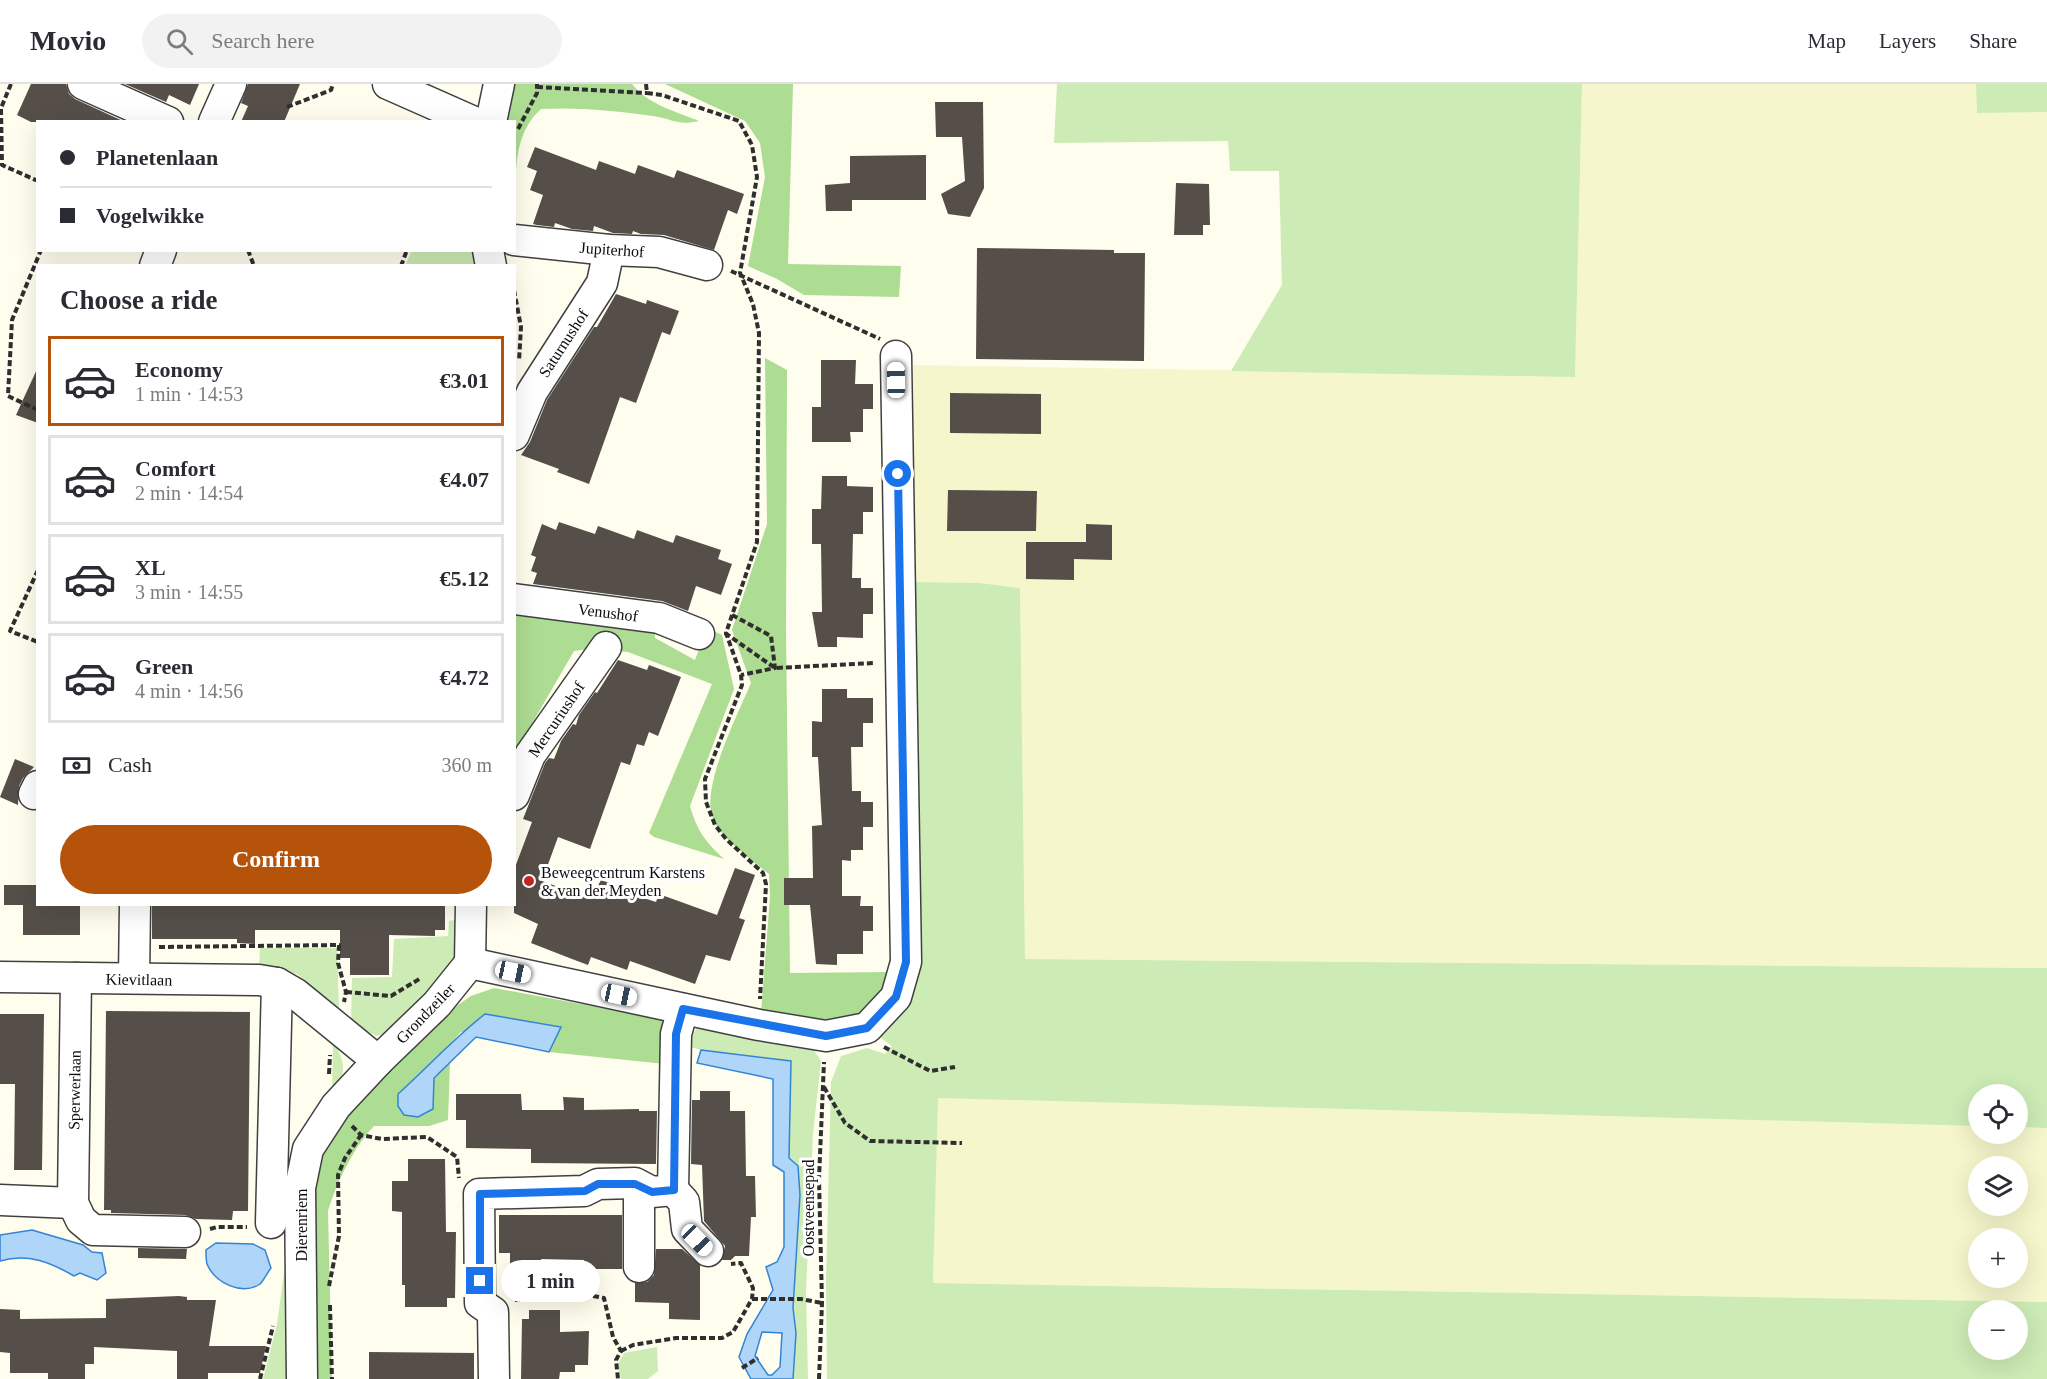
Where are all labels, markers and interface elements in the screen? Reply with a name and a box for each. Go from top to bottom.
search box [142,14,562,68]
text: Movio [30,25,106,56]
icon: search [163,25,196,58]
text: Search here [211,28,314,53]
text: Map [1808,29,1846,53]
text: Layers [1879,29,1936,53]
text: Share [1969,29,2017,53]
text: Planetenlaan [96,145,218,170]
text: Vogelwikke [96,203,204,228]
street label: Jupiterhof [579,239,646,261]
text: Choose a ride [60,285,218,315]
street label: Saturnushof [535,306,592,380]
icon: car [63,354,117,408]
text: Economy [135,357,223,382]
car [887,362,905,398]
text: €3.01 [440,368,489,393]
text: 1 min · 14:53 [135,383,243,405]
icon: car [63,453,117,507]
text: Comfort [135,456,216,481]
route start [884,460,911,487]
text: €4.07 [440,467,489,492]
text: 2 min · 14:54 [135,482,243,504]
icon: car [63,552,117,606]
text: XL [135,555,166,580]
text: €5.12 [440,566,489,591]
text: 3 min · 14:55 [135,581,243,603]
street label: Venushof [577,600,640,625]
icon: car [63,651,117,705]
text: Green [135,654,193,679]
text: €4.72 [440,665,489,690]
street label: Mercuriushof [525,678,588,760]
text: 4 min · 14:56 [135,680,243,702]
icon: cash [60,749,93,782]
text: Cash [108,752,152,777]
text: 360 m [441,754,492,776]
button: Confirm [60,825,492,894]
place label: Beweegcentrum Karstens & van der Meyden [541,864,705,900]
marker: Beweegcentrum Karstens & van der Meyden [522,874,536,888]
car [494,959,532,985]
street label: Kievitlaan [106,970,172,989]
street label: Grondzeiler [393,979,458,1047]
car [600,982,638,1008]
street label: Sperwerlaan [65,1050,85,1130]
map controls [1968,1084,2028,1360]
button: locate [1968,1084,2028,1144]
button: layers [1968,1156,2028,1216]
street label: Oostveensepad [800,1160,818,1256]
street label: Dierenriem [293,1188,310,1261]
car [678,1221,716,1259]
button: + [1968,1228,2028,1288]
callout: 1 min [501,1260,600,1302]
route end [466,1267,493,1294]
text: 1 min [526,1270,575,1292]
button: − [1968,1300,2028,1360]

